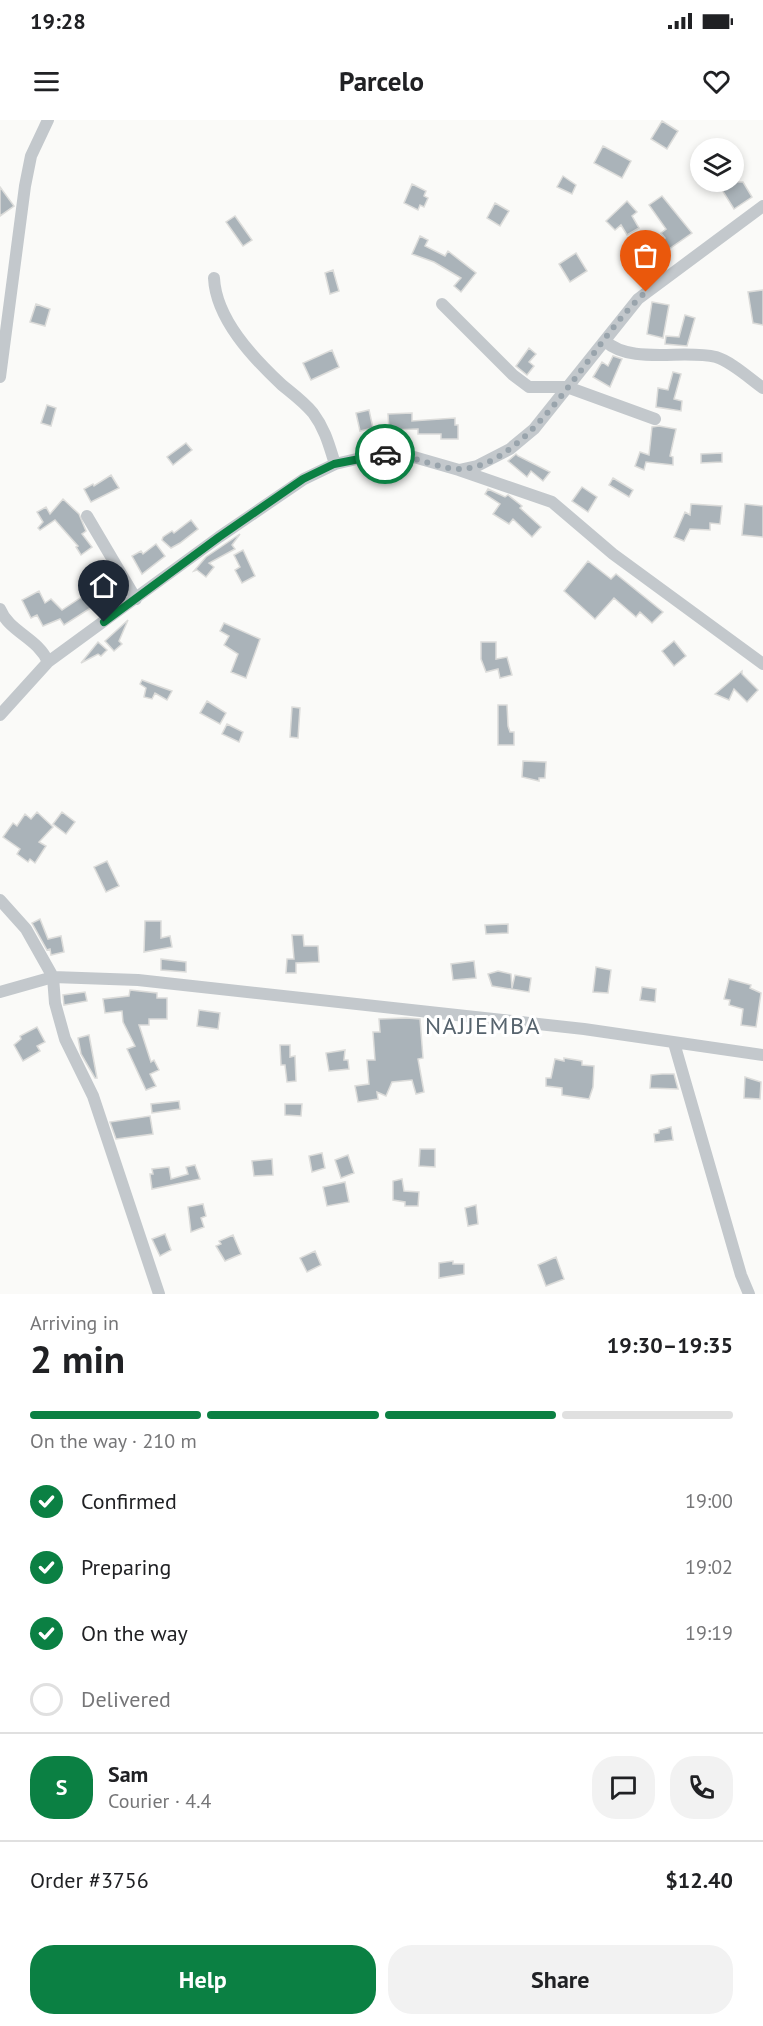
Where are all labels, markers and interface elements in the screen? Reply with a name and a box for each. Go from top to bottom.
text: 19:28 [30,7,86,35]
text: Parcelo [339,64,424,98]
icon: menu [30,65,63,98]
icon: heart [700,65,733,98]
map controls [690,138,744,192]
button: layers [690,138,744,192]
pin [620,230,671,292]
icon: bag [629,239,662,272]
courier [355,424,415,484]
icon: car [369,438,402,471]
pin [78,560,129,622]
icon: home [87,569,120,602]
district label: NAJJEMBA [425,1010,541,1041]
text: Arriving in [30,1310,119,1336]
text: 19:30–19:35 [607,1331,733,1359]
text: 2 min [30,1333,125,1384]
text: On the way · 210 m [30,1428,197,1454]
icon: check [30,1485,63,1518]
text: Confirmed [81,1487,177,1515]
text: 19:00 [685,1488,733,1514]
icon: check [30,1551,63,1584]
text: Preparing [81,1553,171,1581]
text: 19:02 [685,1554,733,1580]
icon: check [30,1617,63,1650]
text: On the way [81,1619,188,1647]
text: 19:19 [685,1620,733,1646]
text: Delivered [81,1685,171,1713]
button: chat [592,1756,655,1819]
button: phone [670,1756,733,1819]
text: Sam [108,1760,148,1788]
text: S [56,1773,67,1801]
text: Courier · 4.4 [108,1788,211,1814]
text: Order #3756 [30,1866,149,1894]
text: $12.40 [665,1866,733,1894]
button: Help [30,1945,376,2014]
button: Share [388,1945,733,2014]

